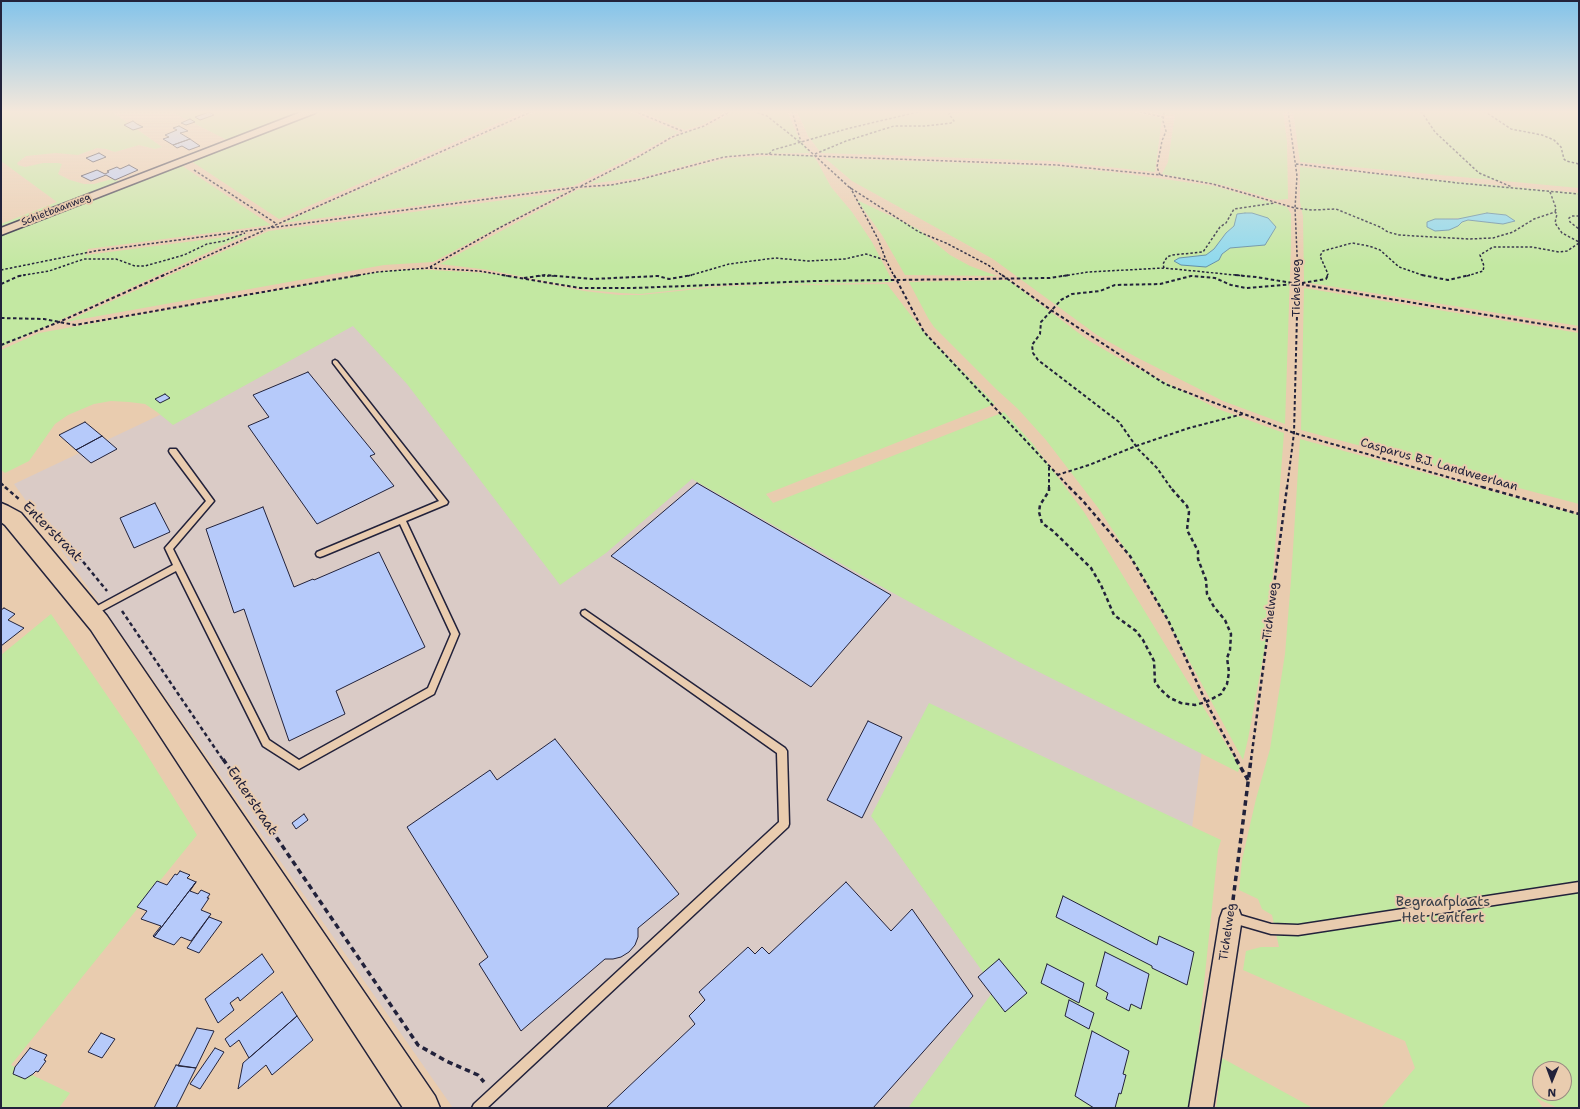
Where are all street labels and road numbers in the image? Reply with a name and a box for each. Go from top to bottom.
street label: Schietbaanweg [20,191,92,229]
street label: Tichelweg [1290,259,1304,317]
street label: Casparus B.J. Landweerlaan [1359,436,1519,494]
street label: Enterstraat [19,499,85,565]
street label: Tichelweg [1260,581,1282,641]
street label: Enterstraat [223,764,281,838]
street label: Tichelweg [1217,902,1239,962]

